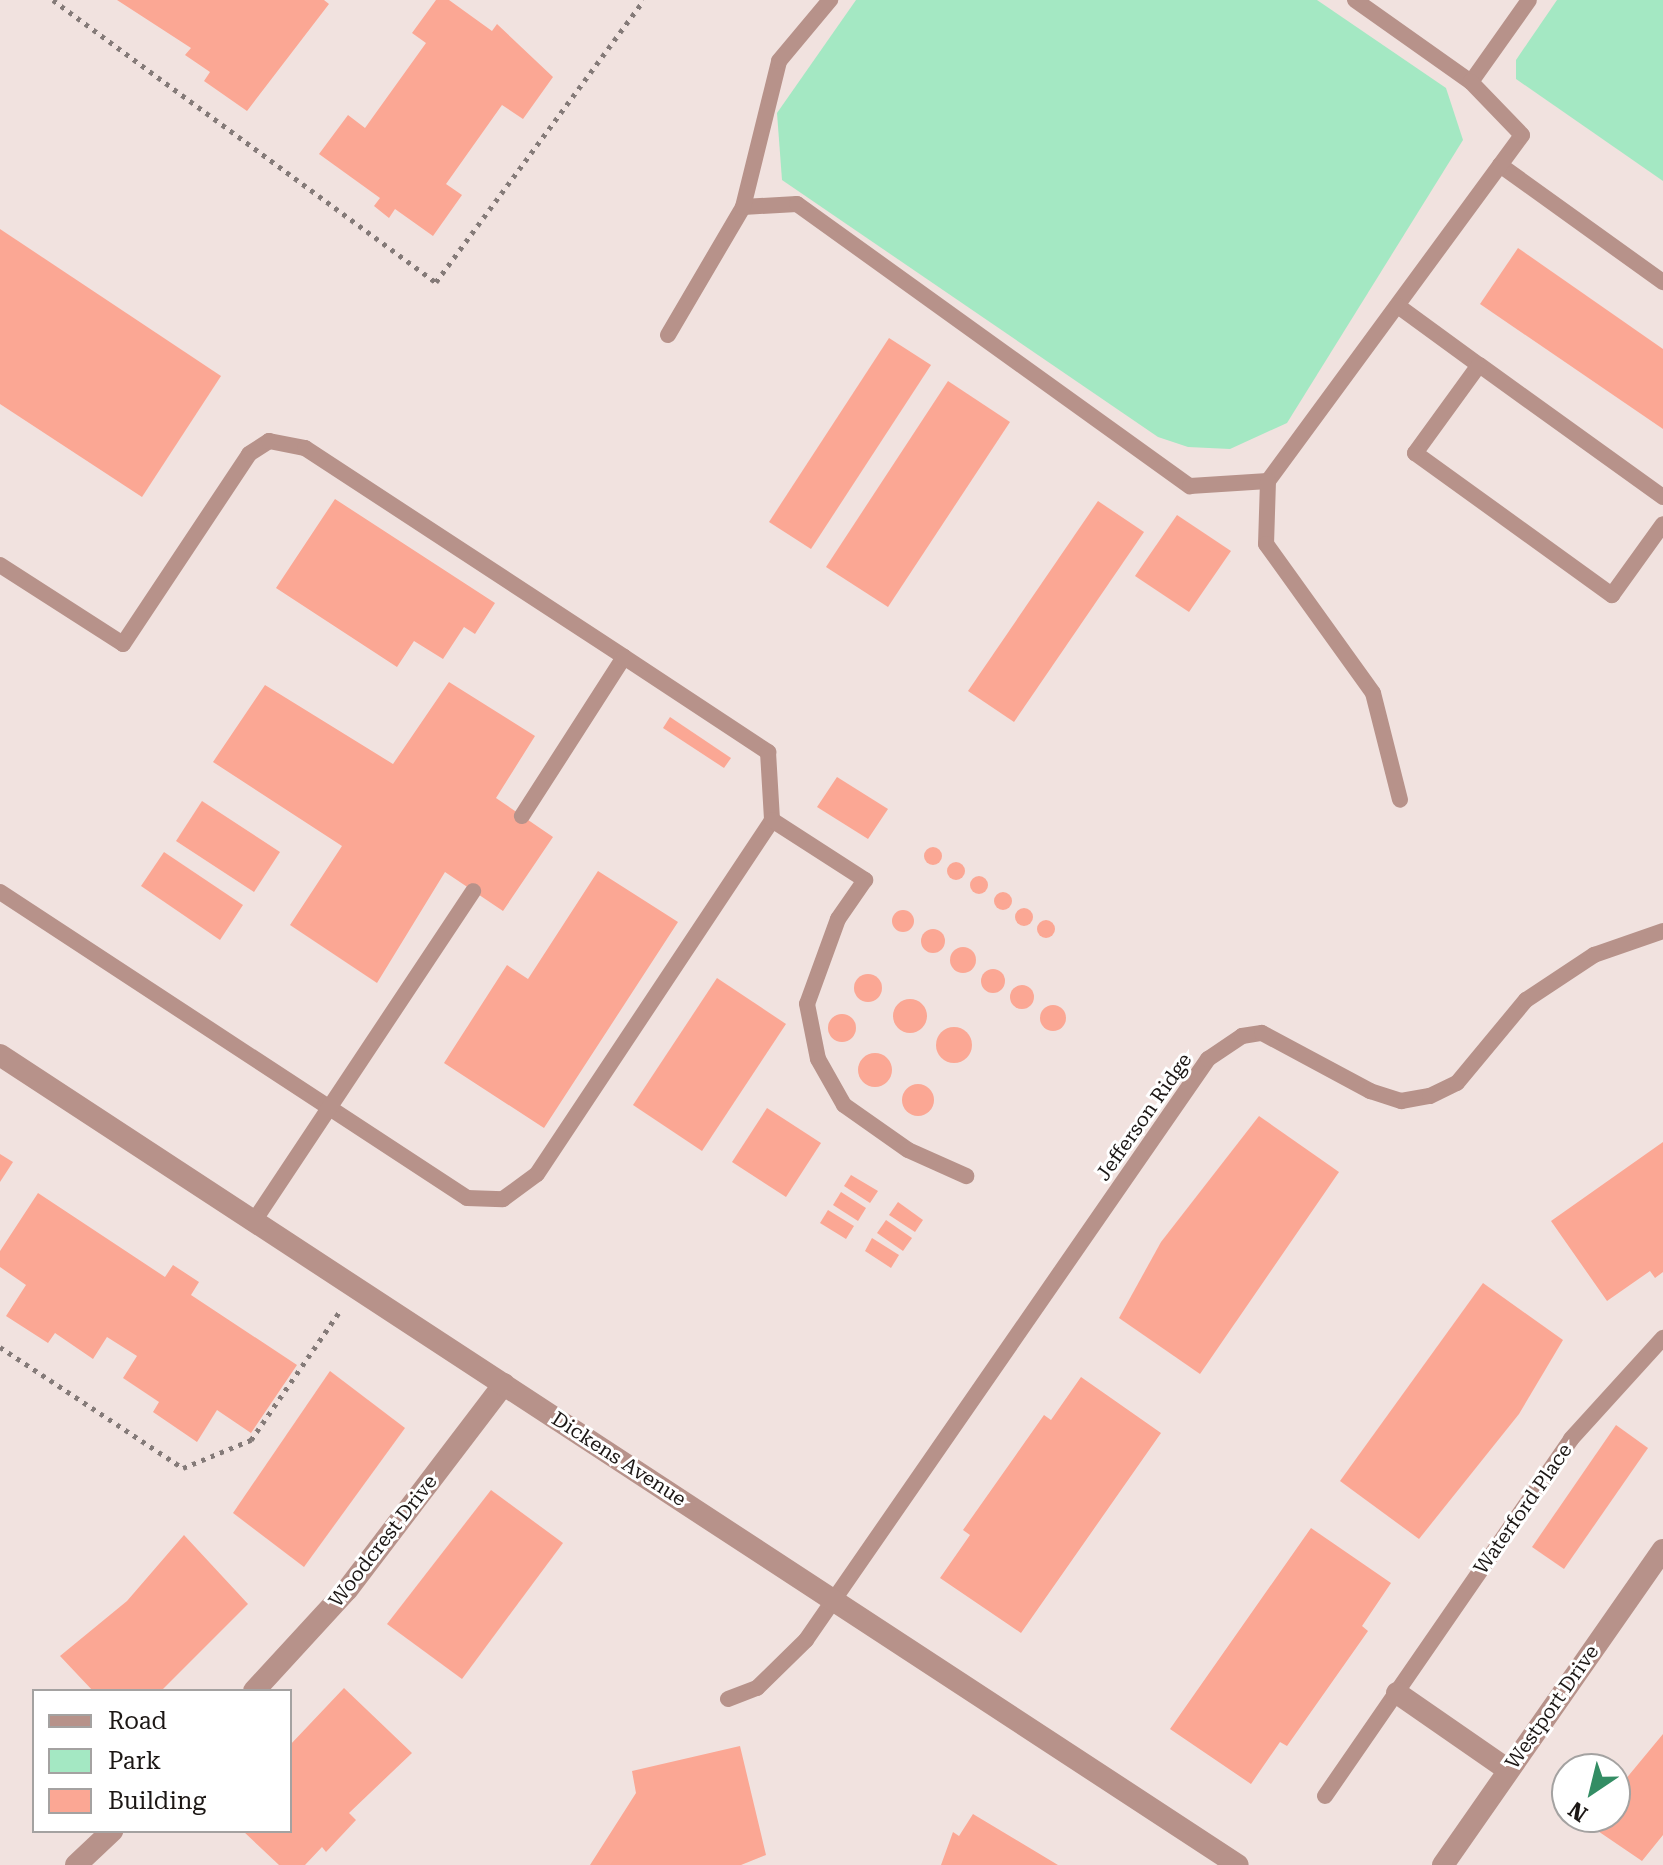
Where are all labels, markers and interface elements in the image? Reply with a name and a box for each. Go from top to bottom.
street label: Jefferson Ridge [1091,1049,1197,1185]
street label: Dickens Avenue [547,1407,691,1511]
street label: Waterford Place [1469,1439,1577,1579]
street label: Woodcrest Drive [324,1470,442,1612]
street label: Westport Drive [1500,1640,1604,1774]
legend [32,1689,292,1833]
text: Road [108,1707,167,1735]
text: Park [108,1747,161,1775]
north arrow [1551,1753,1631,1833]
text: Building [108,1787,206,1815]
text: N [1564,1796,1592,1827]

